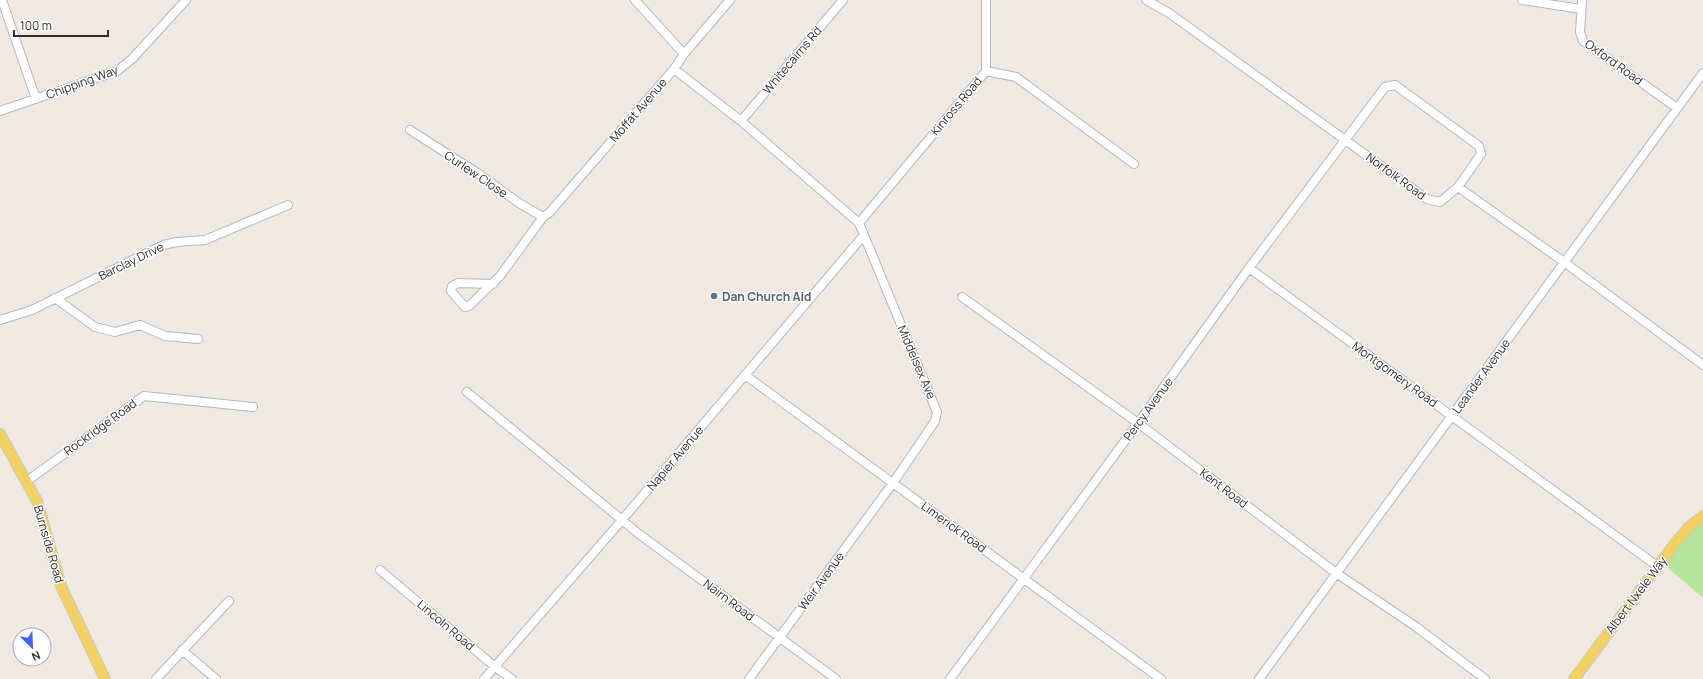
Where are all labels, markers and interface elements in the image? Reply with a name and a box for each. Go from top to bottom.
scale bar [14,12,108,38]
text: 100 m [20,17,52,34]
street label: Whitecairns Rd [759,23,825,97]
street label: Oxford Road [1581,35,1647,89]
street label: Chipping Way [44,61,121,103]
street label: Kinross Road [926,73,986,139]
street label: Moffat Avenue [605,74,671,146]
street label: Curlew Close [441,147,511,201]
street label: Norfolk Road [1363,148,1429,204]
street label: Barclay Drive [96,238,166,284]
place label: Dan Church Aid [722,288,811,305]
marker: Dan Church Aid [709,291,719,301]
street label: Middelsex Ave [894,322,940,402]
street label: Leander Avenue [1448,335,1514,417]
street label: Montgomery Road [1349,337,1441,411]
street label: Percy Avenue [1119,374,1177,444]
street label: Rockridge Road [60,395,140,459]
street label: Napier Avenue [643,422,707,494]
street label: Kent Road [1196,464,1252,512]
street label: Limerick Road [918,498,990,556]
street label: Burnside Road [30,503,68,585]
street label: Weir Avenue [794,548,848,614]
street label: Albert Nxele Way [1601,552,1671,637]
street label: Nairn Road [700,575,758,625]
street label: Lincoln Road [414,596,478,654]
north arrow [12,627,52,667]
text: N [30,648,43,665]

